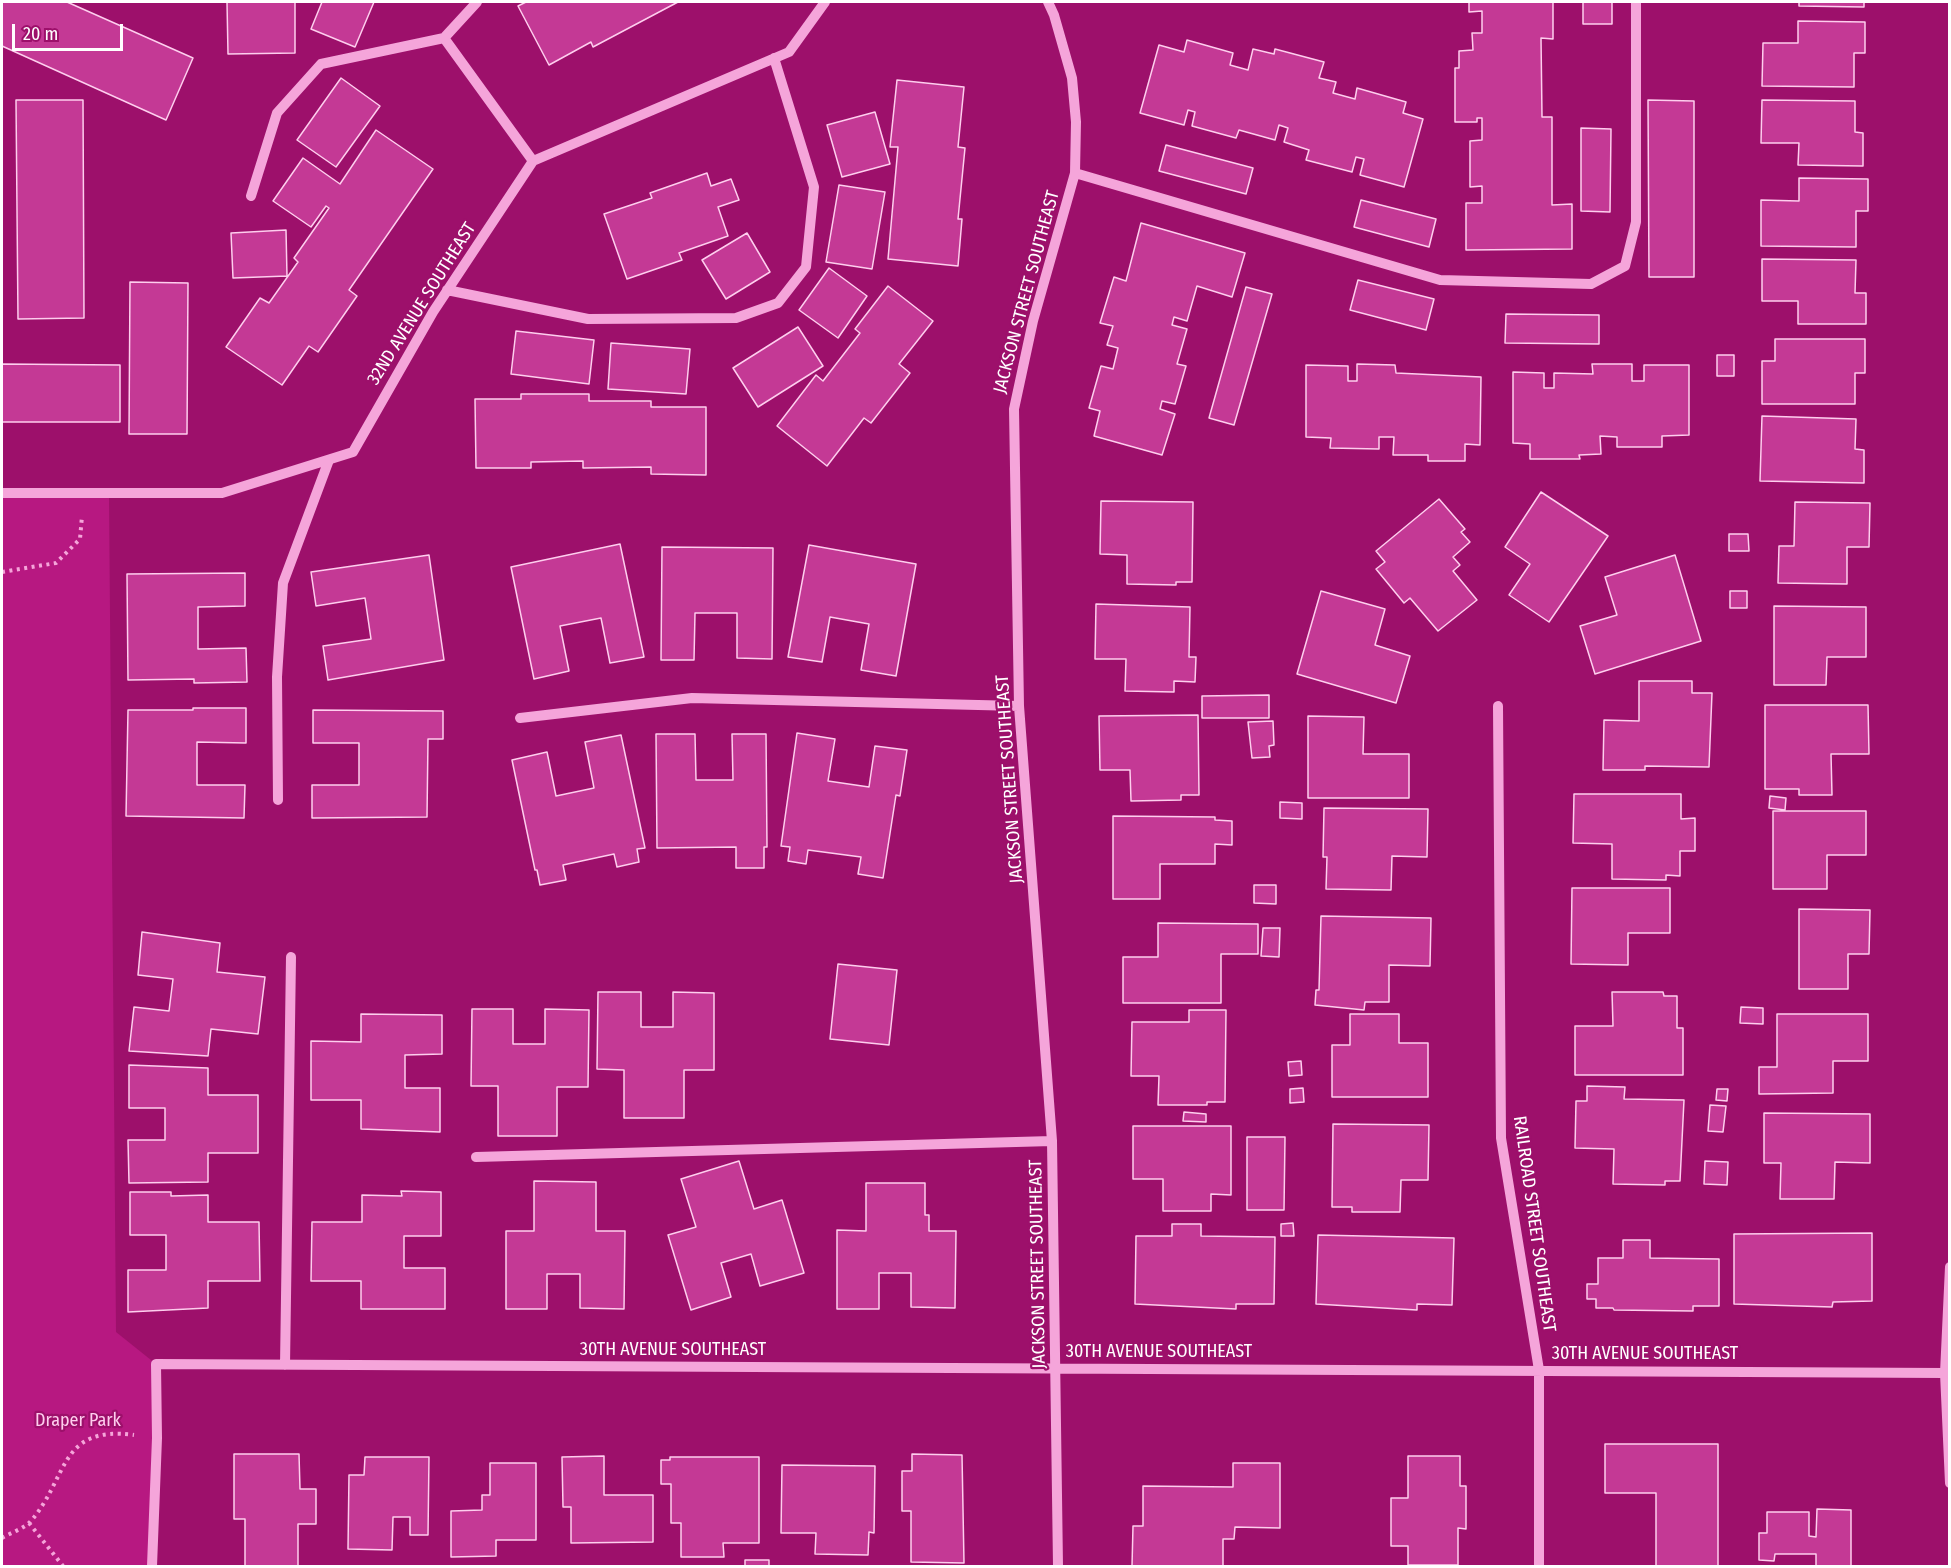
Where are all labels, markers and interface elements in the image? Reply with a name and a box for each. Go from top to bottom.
scale bar [15,12,126,50]
text: 20 m [23,23,58,45]
street label: JACKSON STREET SOUTHEAST [990,188,1064,396]
street label: 32ND AVENUE SOUTHEAST [363,219,481,389]
street label: JACKSON STREET SOUTHEAST [992,674,1028,884]
street label: RAILROAD STREET SOUTHEAST [1508,1115,1560,1333]
street label: JACKSON STREET SOUTHEAST [1025,1159,1051,1369]
street label: 30TH AVENUE SOUTHEAST [580,1339,766,1361]
street label: 30TH AVENUE SOUTHEAST [1066,1341,1252,1363]
street label: 30TH AVENUE SOUTHEAST [1552,1343,1738,1365]
park label: Draper Park [35,1410,121,1432]

